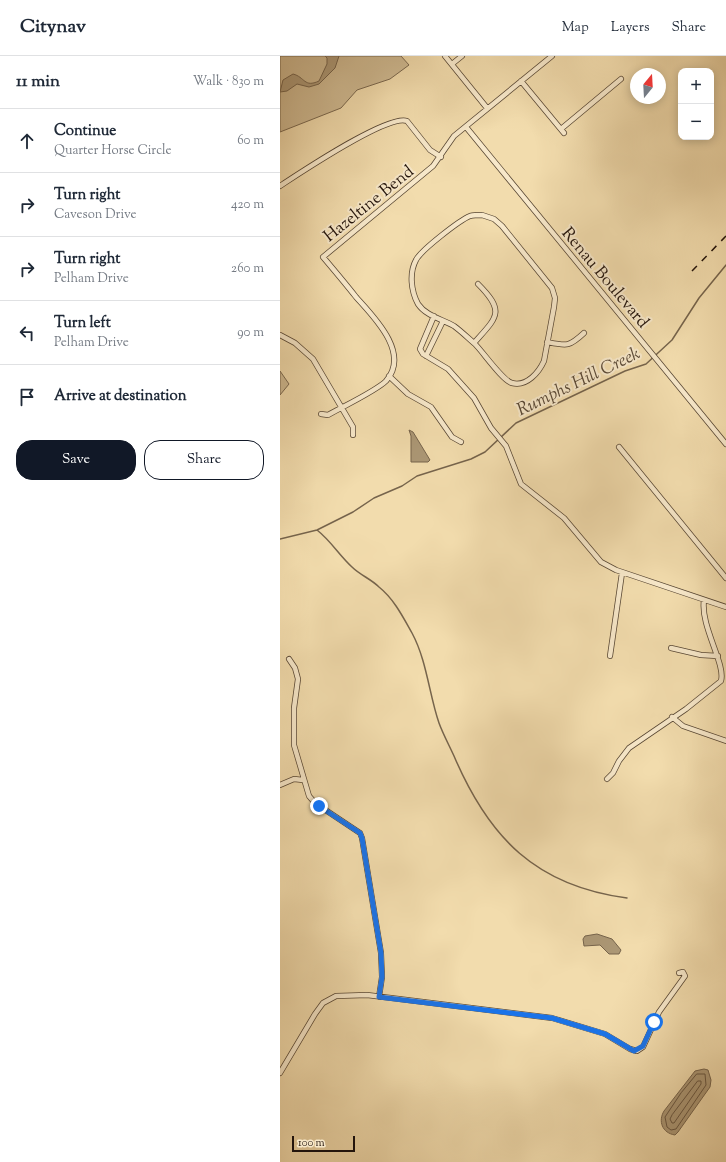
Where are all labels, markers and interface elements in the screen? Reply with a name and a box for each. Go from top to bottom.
text: Citynav [20,14,86,41]
text: Map [562,18,589,38]
text: Layers [611,18,649,38]
text: Share [671,18,706,38]
north arrow [630,68,666,104]
map controls [678,68,714,140]
button: + [678,68,714,104]
text: 11 min [16,70,60,94]
text: Walk · 830 m [193,73,264,91]
button: − [678,104,714,140]
text: Continue [54,121,116,142]
icon: ahead [16,130,38,152]
text: 60 m [237,132,264,150]
text: Quarter Horse Circle [54,142,172,160]
street label: Hazeltine Bend [319,160,420,249]
text: Turn right [54,185,120,206]
icon: right [16,194,38,216]
text: 420 m [231,196,264,214]
text: Caveson Drive [54,206,137,224]
street label: Renau Boulevard [555,223,654,334]
text: Turn right [54,249,120,270]
icon: right [16,258,38,280]
text: 260 m [231,260,264,278]
text: Pelham Drive [54,270,129,288]
text: Turn left [54,313,111,334]
icon: left [16,322,38,344]
text: 90 m [237,324,264,342]
text: Pelham Drive [54,334,129,352]
water label: Rumphs Hill Creek [513,342,645,424]
icon: arrive [16,386,38,408]
text: Arrive at destination [54,386,187,407]
button: Save [16,440,136,480]
button: Share [144,440,264,480]
route end [310,797,328,815]
route start [645,1013,663,1031]
scale bar [292,1134,355,1153]
text: 100 m [298,1135,325,1151]

